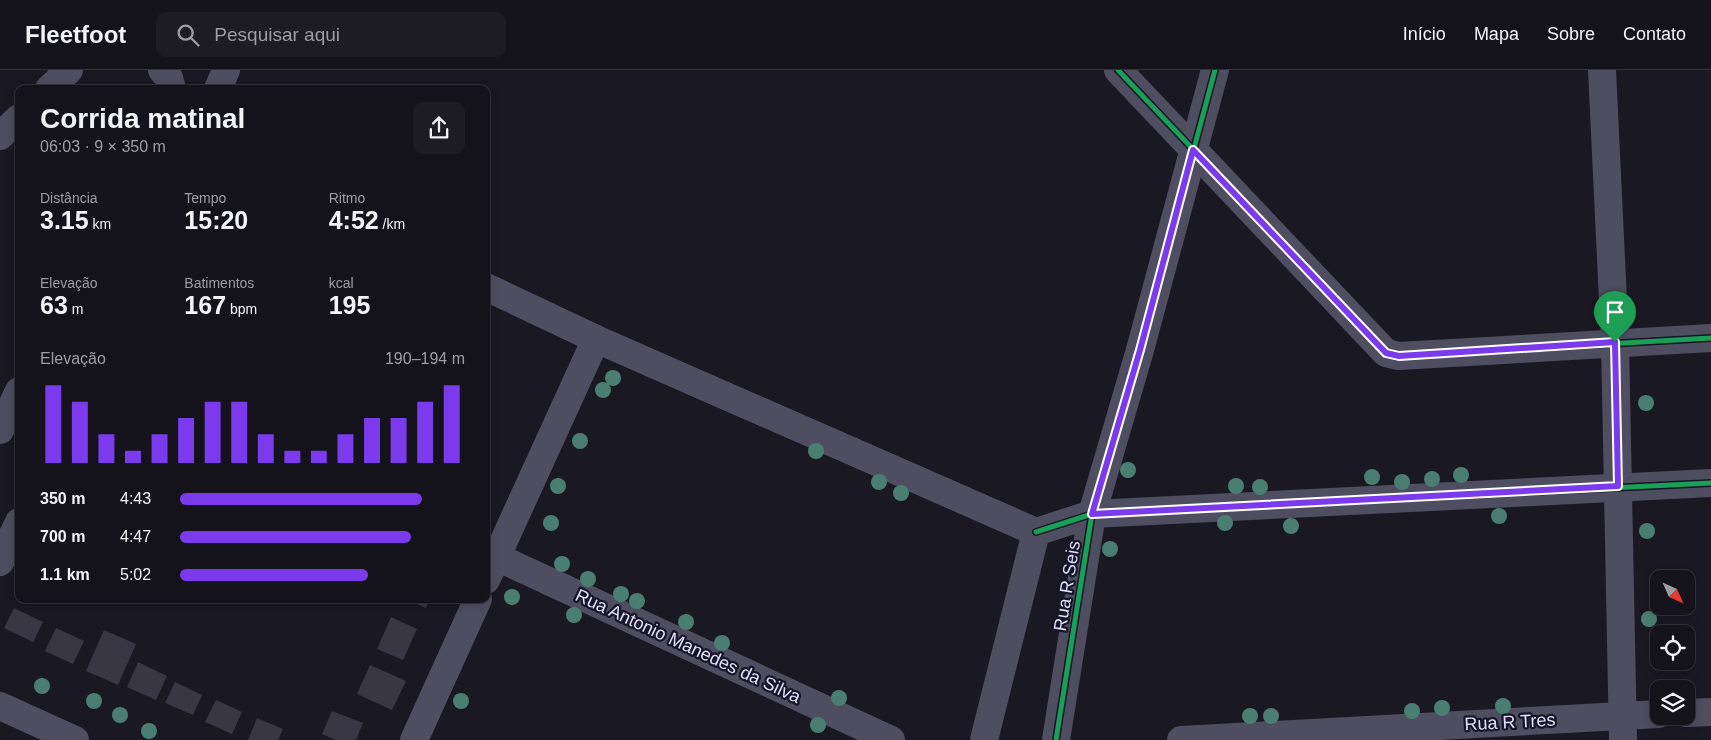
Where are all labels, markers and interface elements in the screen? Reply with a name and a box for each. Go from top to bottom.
search box [156,12,506,57]
text: Fleetfoot [25,21,126,48]
icon: search [174,21,202,49]
text: Pesquisar aqui [214,24,340,45]
text: Início [1403,24,1446,44]
text: Mapa [1474,24,1519,44]
text: Sobre [1547,24,1595,44]
text: Contato [1623,24,1686,44]
button: share [413,102,465,154]
text: Corrida matinal [40,103,245,134]
text: 06:03 · 9 × 350 m [40,138,166,155]
text: Distância [40,190,98,206]
text: Tempo [184,190,226,206]
text: Ritmo [329,190,365,206]
text: 3.15 [40,206,89,234]
text: 15:20 [184,206,248,234]
text: 4:52 [329,206,379,234]
text: km [89,216,111,232]
text: /km [379,216,405,232]
text: Elevação [40,275,98,291]
text: Batimentos [184,275,254,291]
text: kcal [329,275,354,291]
text: 63 [40,291,68,319]
text: 167 [184,291,226,319]
text: 195 [329,291,370,319]
pin [1594,291,1636,342]
icon: arrive [1601,298,1629,326]
text: m [68,301,83,317]
text: bpm [226,301,257,317]
text: Elevação [40,350,106,367]
text: 190–194 m [385,350,465,367]
text: 350 m [40,490,85,507]
text: 4:43 [120,490,151,507]
text: 700 m [40,528,85,545]
text: 4:47 [120,528,151,545]
street label: Rua R Seis [1050,539,1084,633]
text: 1.1 km [40,566,90,583]
text: 5:02 [120,566,151,583]
north arrow [1650,570,1695,615]
map controls [1650,570,1695,725]
street label: Rua Antonio Manedes da Silva [572,585,805,707]
button: locate [1650,625,1695,670]
button: layers [1650,680,1695,725]
street label: Rua R Tres [1464,710,1556,734]

